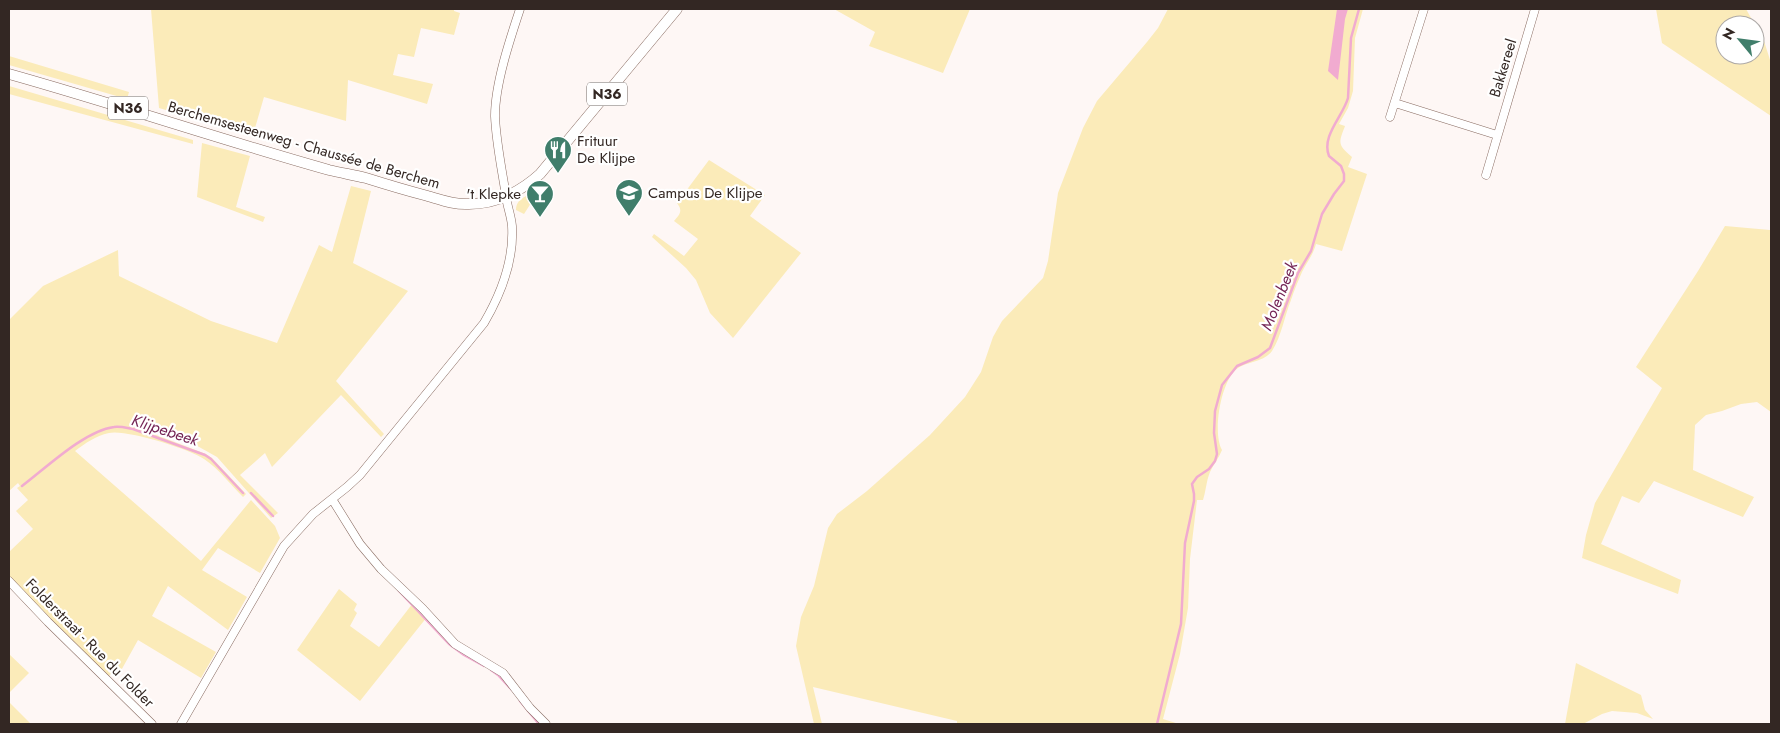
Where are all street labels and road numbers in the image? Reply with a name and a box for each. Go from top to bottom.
street label: Bakkereel [1484,36,1522,100]
road number: N36 [587,82,627,106]
road number: N36 [108,96,148,120]
street label: Berchemsesteenweg - Chaussée de Berchem [165,96,443,194]
street label: Folderstraat - Rue du Folder [20,573,160,713]

